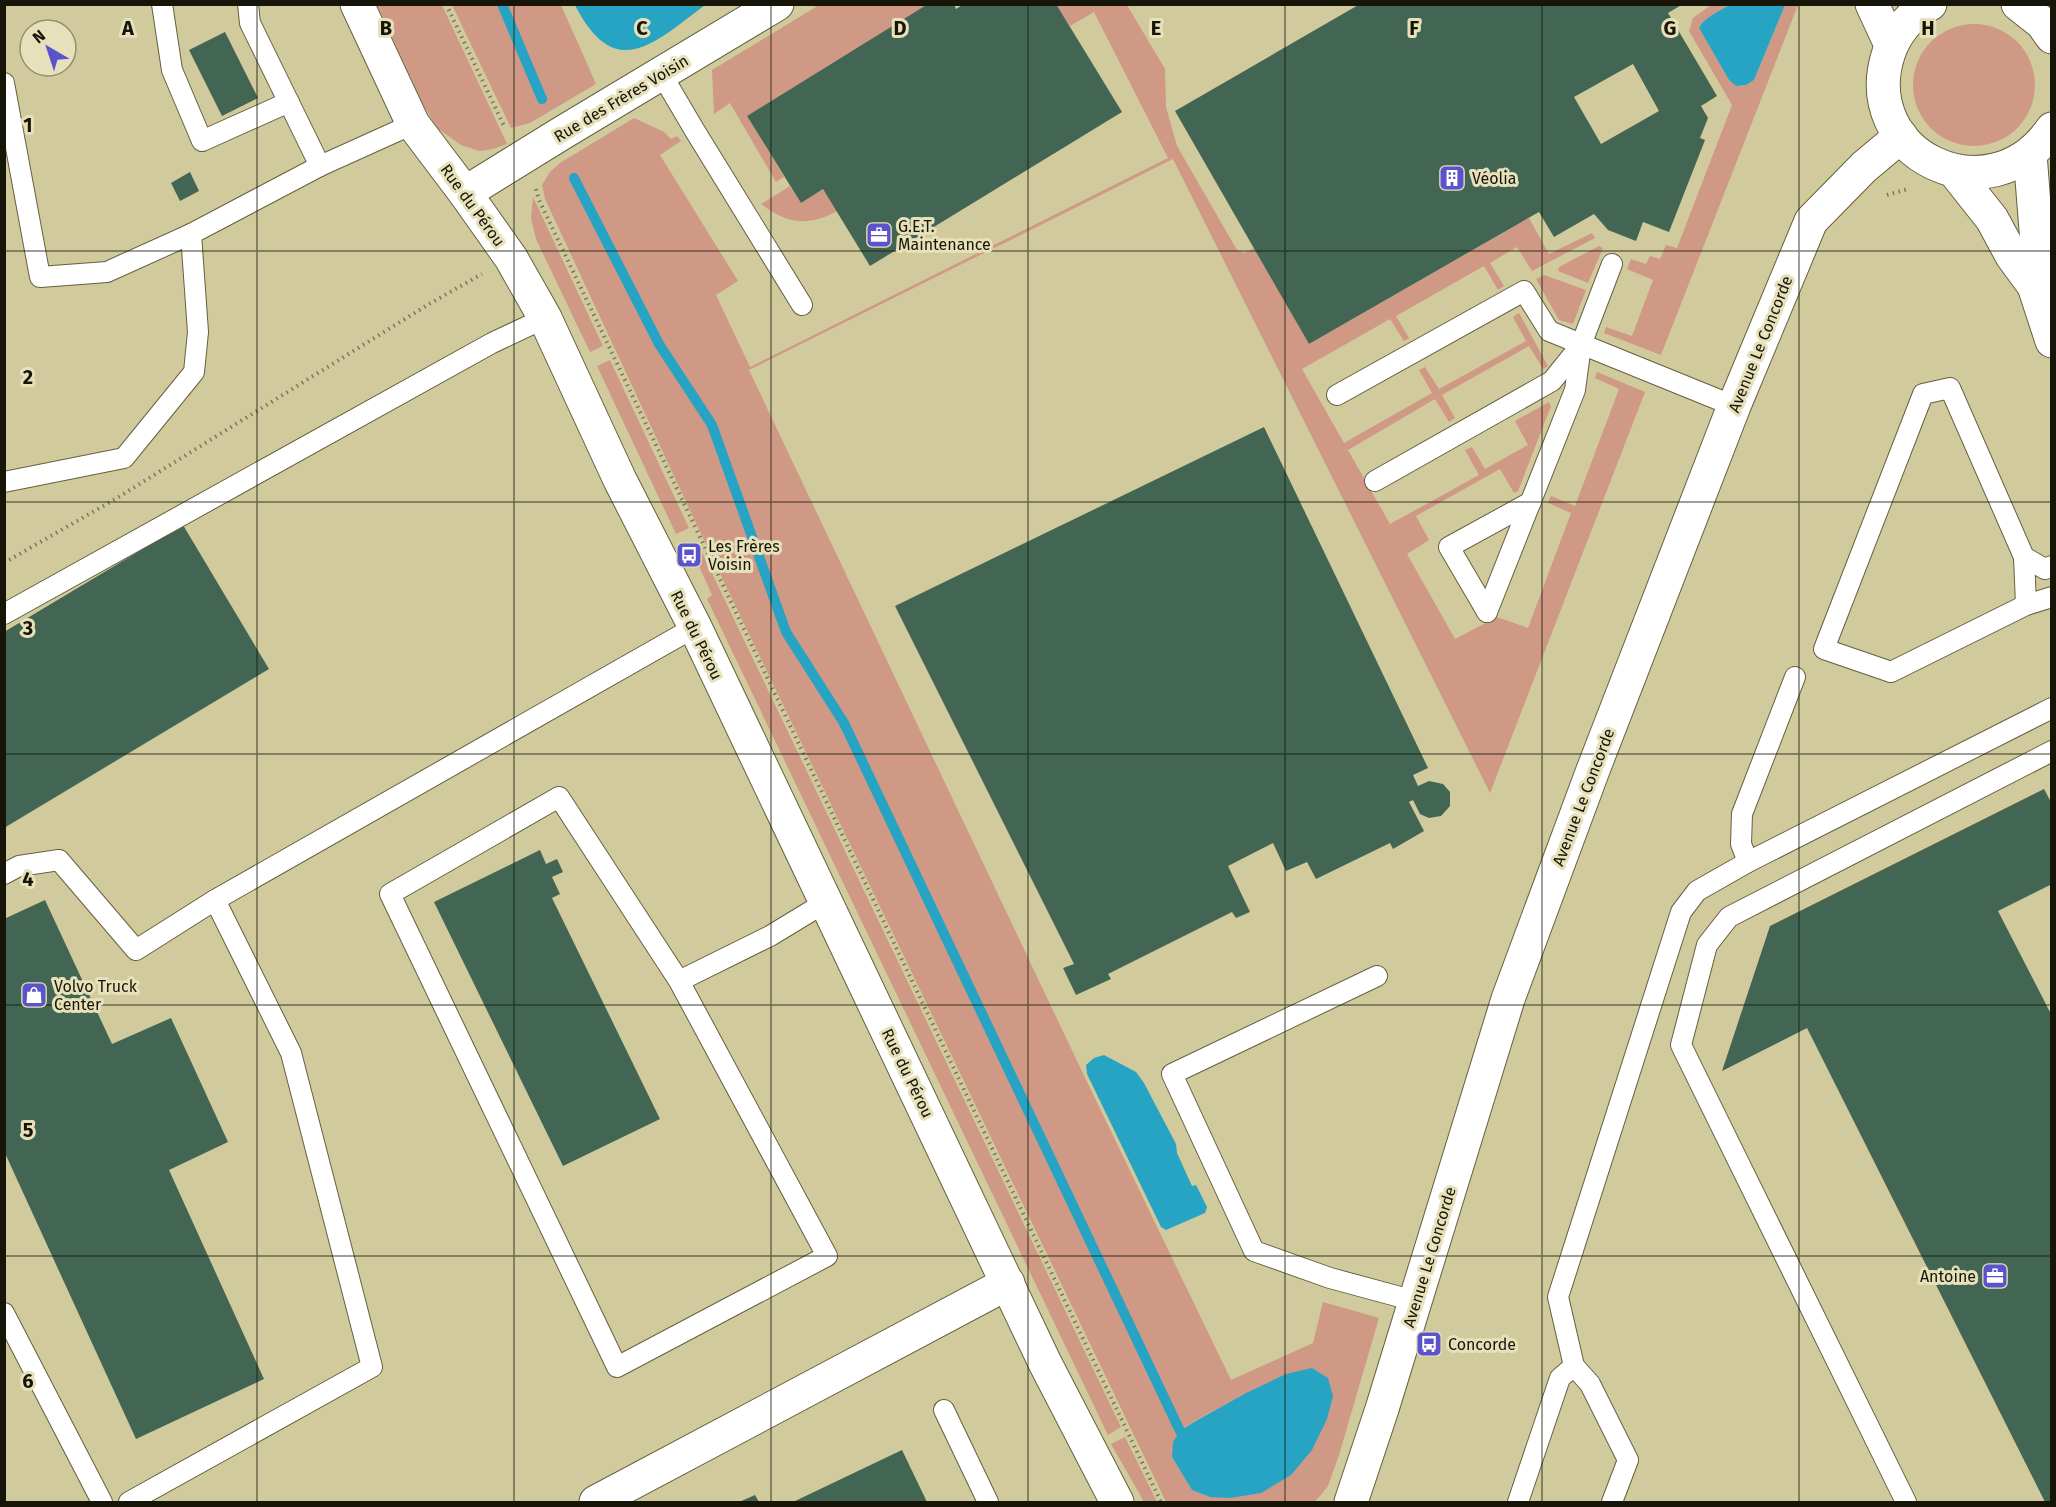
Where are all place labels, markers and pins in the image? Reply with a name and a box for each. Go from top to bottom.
building icon: Véolia [1437,163,1467,193]
place label: Véolia [1472,169,1516,188]
place label: G.E.T. Maintenance [898,217,991,254]
office icon: G.E.T. Maintenance [864,220,894,250]
place label: Les Frères Voisin [708,537,780,574]
bus stop icon: Les Frères Voisin [674,540,704,570]
place label: Volvo Truck Center [54,977,138,1014]
shop icon: Volvo Truck Center [19,980,49,1010]
office icon: Antoine [1980,1261,2010,1291]
place label: Antoine [1920,1267,1976,1286]
bus stop icon: Concorde [1414,1329,1444,1359]
place label: Concorde [1448,1335,1516,1354]

